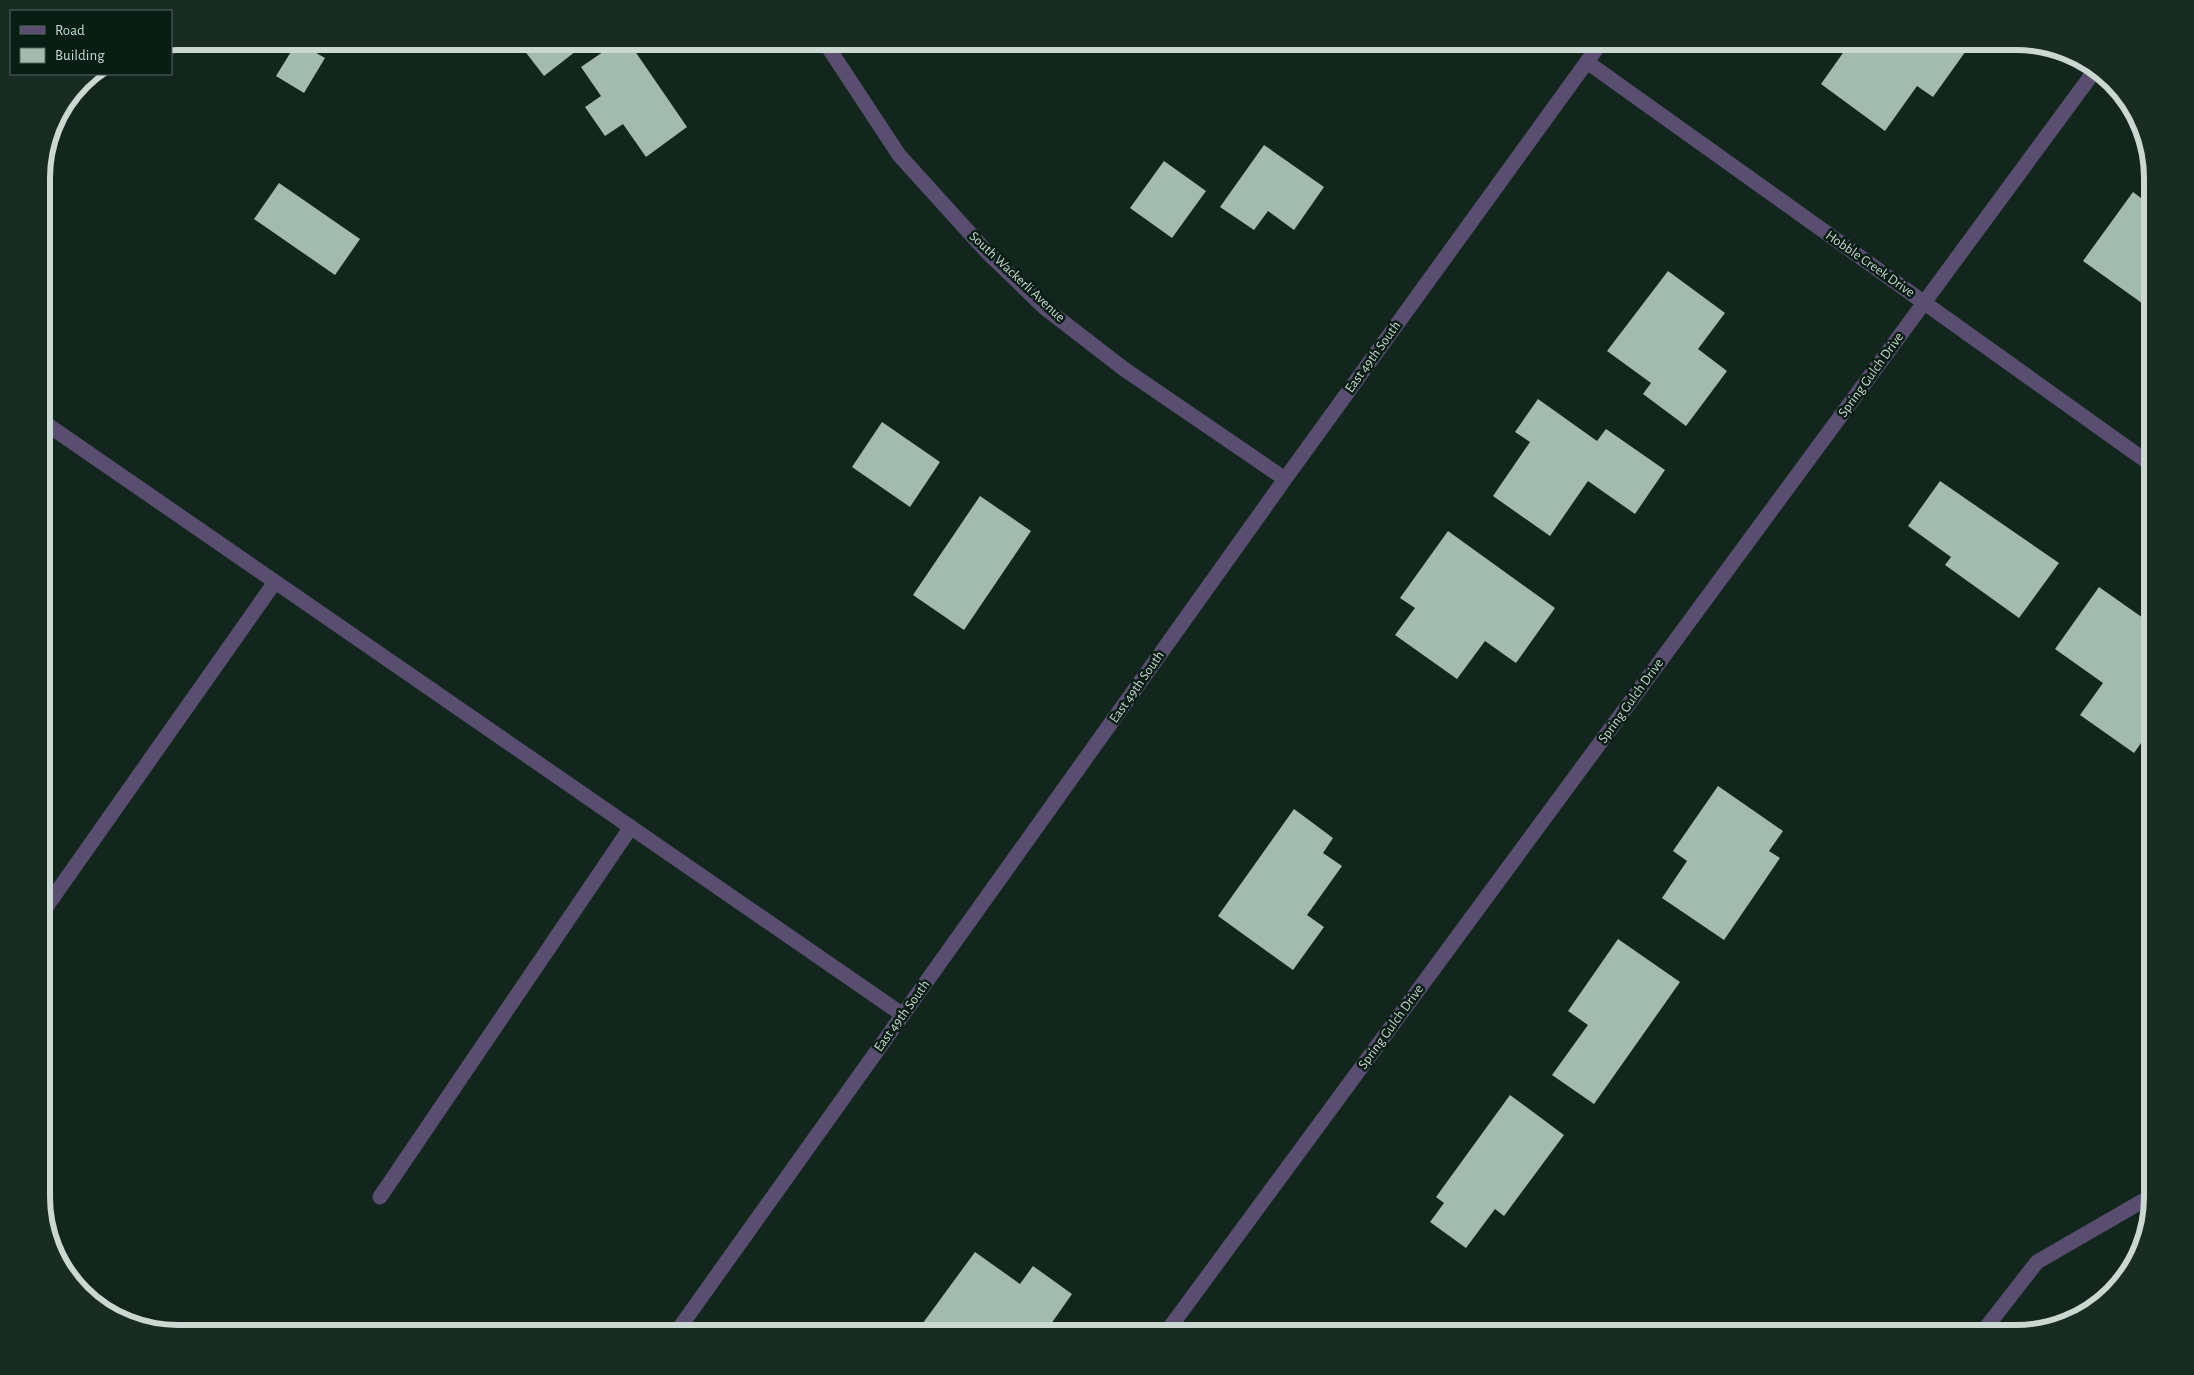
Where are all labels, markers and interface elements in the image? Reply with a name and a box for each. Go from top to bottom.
legend [10,10,172,75]
text: Road [55,23,85,38]
text: Building [55,48,105,63]
street label: Hobble Creek Drive [1823,228,1917,300]
street label: South Wackerli Avenue [966,229,1068,325]
street label: East 49th South [1343,319,1403,395]
street label: Spring Gulch Drive [1836,330,1906,420]
street label: East 49th South [1107,648,1167,726]
street label: Spring Gulch Drive [1596,656,1666,746]
street label: East 49th South [872,978,932,1054]
street label: Spring Gulch Drive [1356,982,1426,1072]

